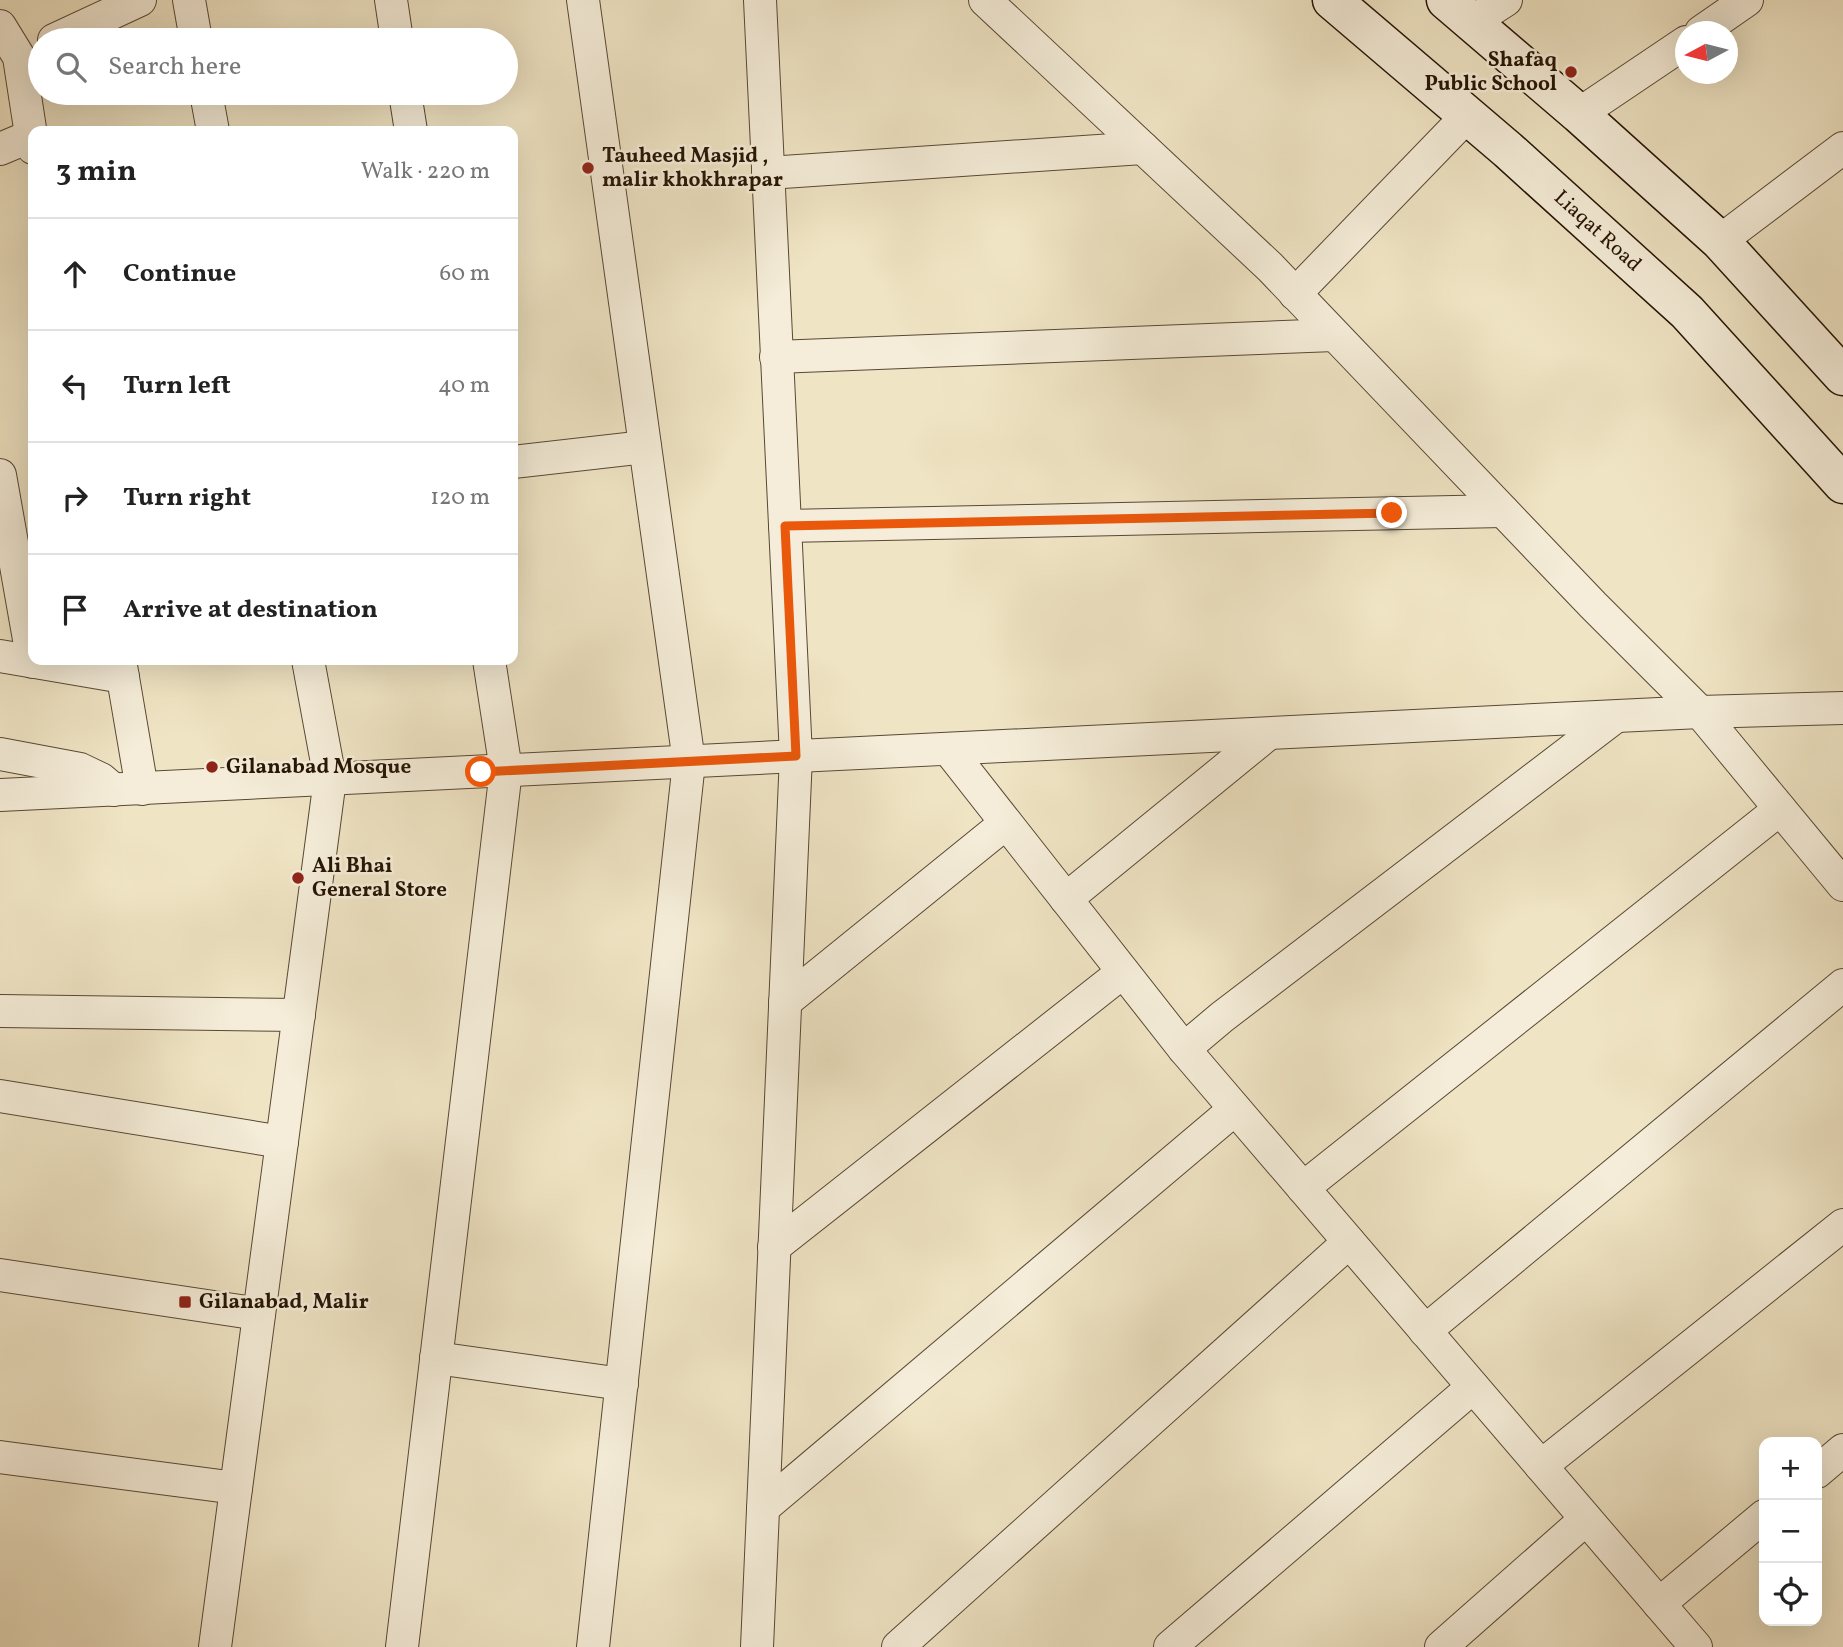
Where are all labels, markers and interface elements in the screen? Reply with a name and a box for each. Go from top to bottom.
north arrow [1675,21,1738,84]
search box [28,28,518,105]
place label: Shafaq Public School [1424,46,1557,99]
icon: search [52,48,90,86]
text: Search here [108,49,241,85]
marker: Shafaq Public School [1563,64,1579,80]
place label: Tauheed Masjid , malir khokhrapar [602,142,783,195]
text: 3 min [56,151,137,193]
text: Walk · 220 m [361,156,490,188]
marker: Tauheed Masjid , malir khokhrapar [580,160,596,176]
street label: Liaqat Road [1547,184,1648,278]
icon: ahead [56,255,94,293]
text: Continue [123,256,236,292]
text: 60 m [440,258,490,290]
icon: left [56,367,94,405]
text: Turn left [123,368,231,404]
text: 40 m [438,370,490,402]
icon: right [56,479,94,517]
text: Turn right [123,480,251,516]
text: 120 m [430,482,490,514]
route end [1376,497,1407,528]
icon: arrive [56,591,94,629]
text: Arrive at destination [123,592,378,628]
place label: Gilanabad Mosque [226,753,411,782]
route start [465,756,496,787]
marker: Gilanabad Mosque [204,759,220,775]
place label: Ali Bhai General Store [312,852,447,905]
marker: Ali Bhai General Store [290,870,306,886]
place label: Gilanabad, Malir [199,1288,369,1317]
marker: Gilanabad, Malir [177,1294,193,1310]
map controls [1759,1437,1822,1626]
button: + [1759,1437,1822,1500]
button: − [1759,1500,1822,1563]
button: locate [1759,1563,1822,1626]

